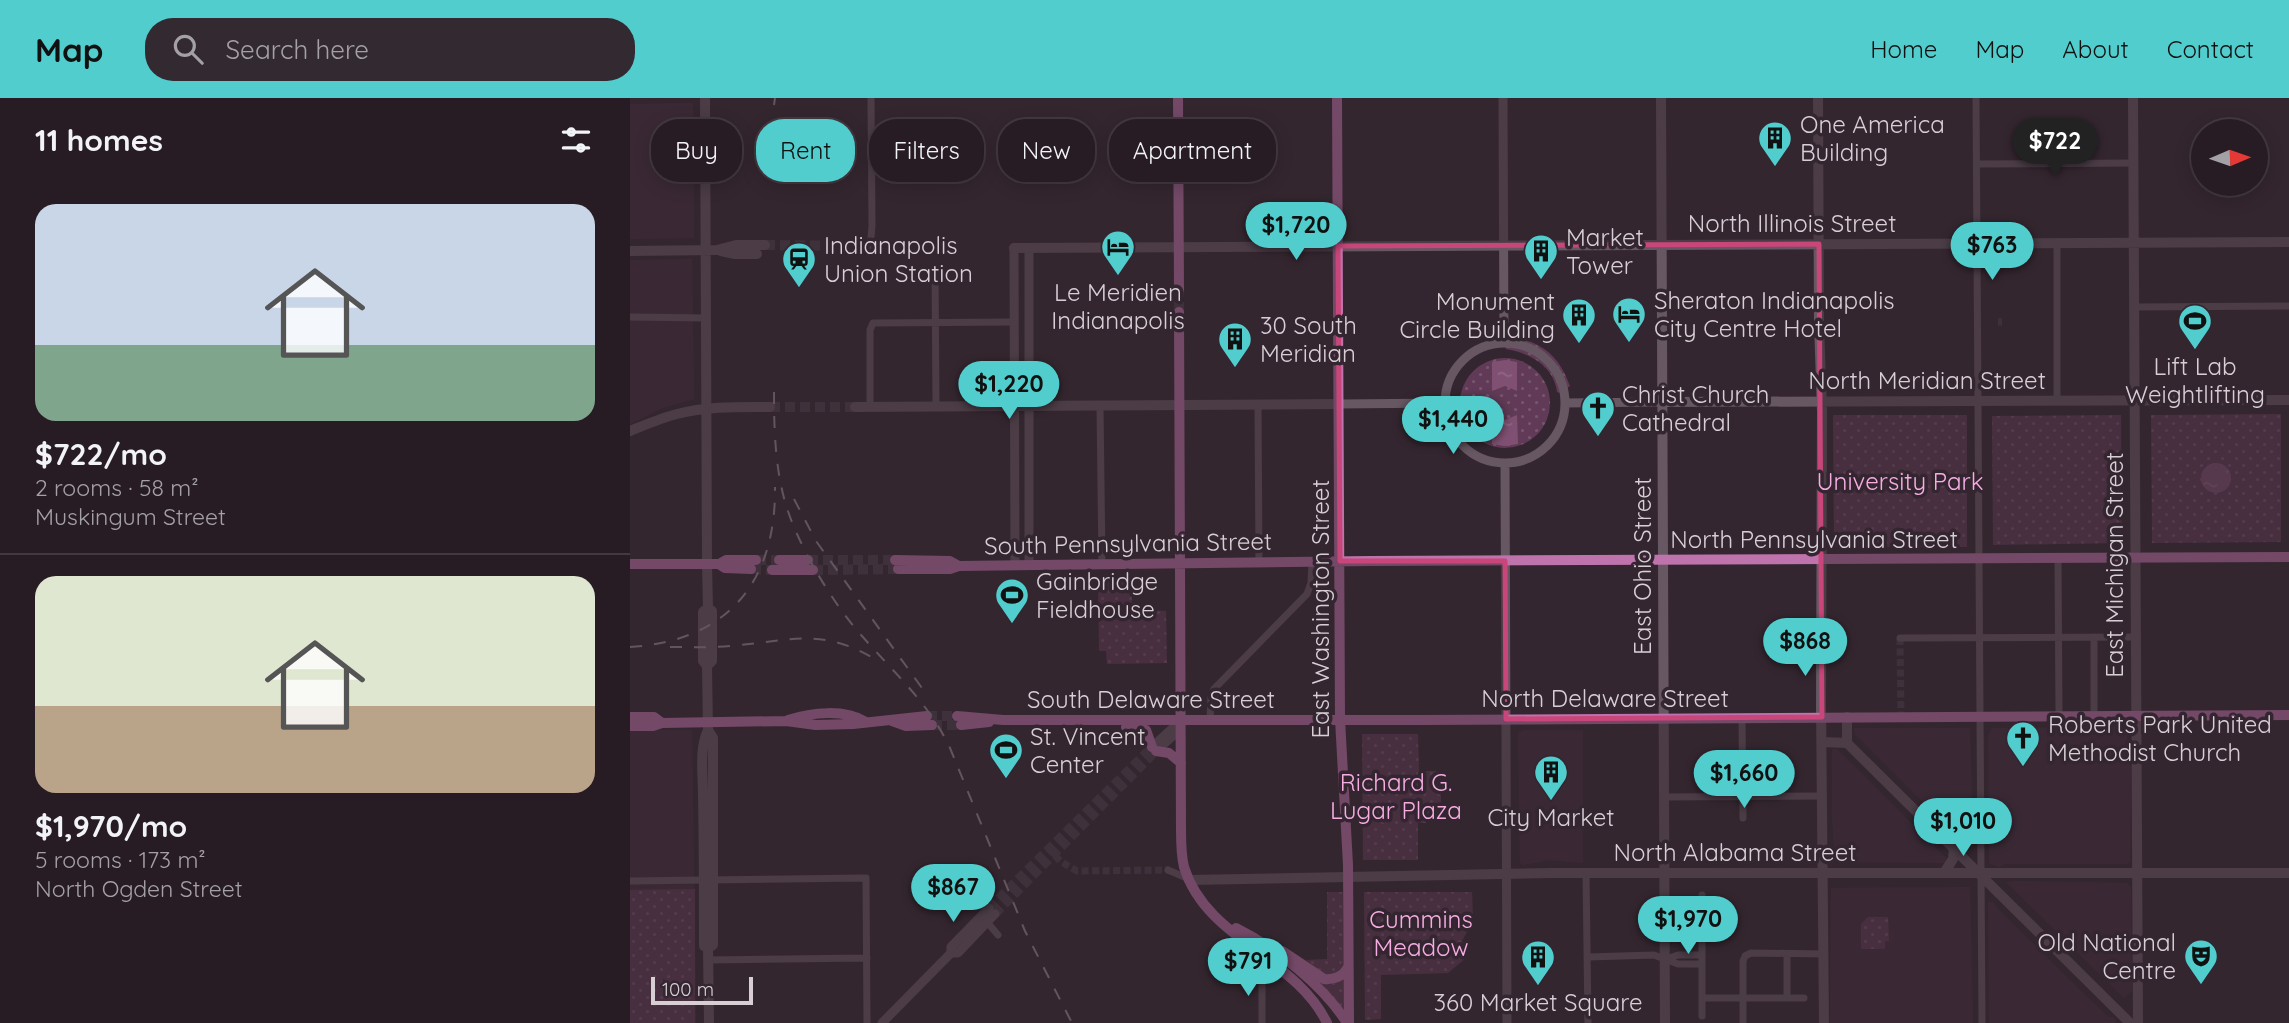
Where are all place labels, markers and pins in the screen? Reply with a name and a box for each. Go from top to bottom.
place label: One America Building [1800,109,1945,167]
pin: $722 [2014,118,2096,178]
building icon: One America Building [1756,119,1794,168]
pin: $1,720 [1239,202,1353,262]
place label: Market Tower [1566,222,1644,280]
pin: $763 [1951,222,2033,282]
hotel icon: Le Meridien Indianapolis [1099,228,1137,277]
place label: Indianapolis Union Station [824,230,973,288]
building icon: Market Tower [1522,232,1560,281]
station icon: Indianapolis Union Station [780,240,818,289]
place label: Le Meridien Indianapolis [1051,277,1185,335]
place label: Sheraton Indianapolis City Centre Hotel [1654,285,1895,343]
place label: Monument Circle Building [1399,286,1555,344]
hotel icon: Sheraton Indianapolis City Centre Hotel [1610,295,1648,344]
building icon: Monument Circle Building [1560,296,1598,345]
sports icon: Lift Lab Weightlifting [2176,302,2214,351]
place label: 30 South Meridian [1260,310,1357,368]
building icon: 30 South Meridian [1216,320,1254,369]
place label: Lift Lab Weightlifting [2125,351,2265,409]
pin: $1,220 [952,362,1066,421]
place label: Christ Church Cathedral [1622,379,1769,437]
church icon: Christ Church Cathedral [1579,389,1617,438]
pin: $1,440 [1396,396,1510,456]
place label: Gainbridge Fieldhouse [1036,566,1158,624]
sports icon: Gainbridge Fieldhouse [993,576,1031,625]
pin: $868 [1764,618,1846,678]
place label: Roberts Park United Methodist Church [2048,709,2272,767]
church icon: Roberts Park United Methodist Church [2004,719,2042,768]
place label: St. Vincent Center [1030,721,1146,779]
sports icon: St. Vincent Center [987,731,1025,780]
pin: $1,660 [1687,750,1801,810]
building icon: City Market [1532,753,1570,802]
pin: $1,010 [1906,798,2020,858]
place label: City Market [1488,802,1614,832]
pin: $867 [912,864,994,924]
pin: $1,970 [1631,896,1745,956]
place label: Old National Centre [2038,927,2176,985]
theatre icon: Old National Centre [2182,937,2220,986]
building icon: 360 Market Square [1519,938,1557,987]
pin: $791 [1207,939,1289,998]
place label: 360 Market Square [1433,987,1643,1017]

